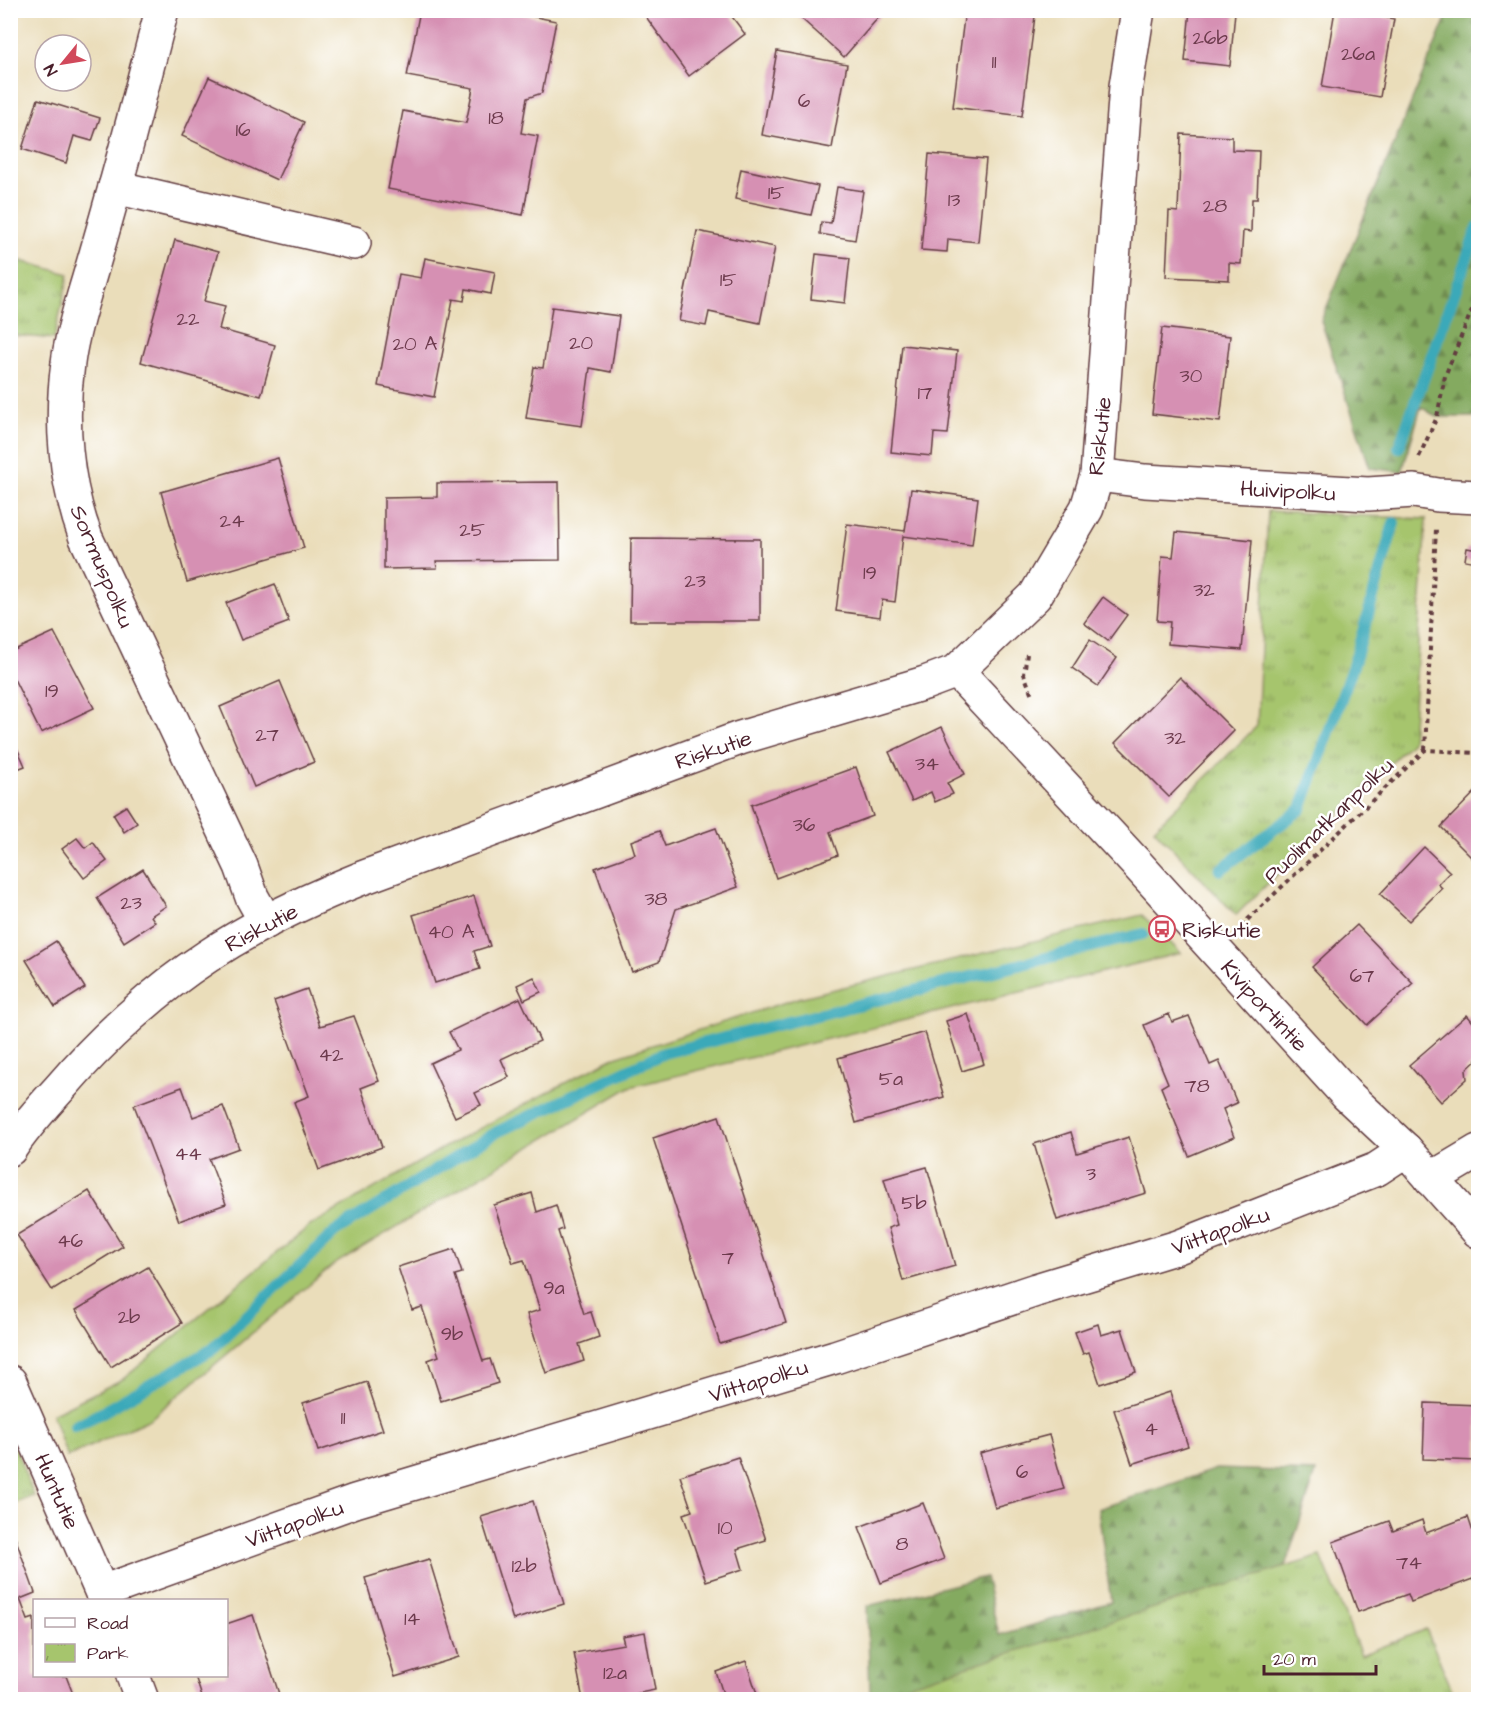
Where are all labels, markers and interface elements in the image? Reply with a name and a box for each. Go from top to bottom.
house number: 26b [1192,24,1228,52]
north arrow [33,33,93,93]
house number: 26a [1341,40,1375,68]
house number: 11 [991,48,997,76]
text: N [39,60,63,80]
house number: 6 [798,87,811,115]
house number: 18 [488,104,504,132]
house number: 16 [235,116,251,144]
house number: 15 [768,179,784,207]
house number: 13 [948,186,960,214]
house number: 28 [1203,192,1227,220]
house number: 15 [720,266,736,294]
house number: 22 [177,305,200,333]
house number: 20 [569,329,593,357]
house number: 20 A [393,330,438,358]
house number: 30 [1180,362,1203,390]
house number: 17 [918,379,932,407]
street label: Riskutie [1081,395,1120,477]
street label: Huivipolku [1240,474,1336,509]
street label: Sormuspolku [62,500,141,633]
house number: 24 [219,507,245,535]
house number: 25 [459,516,485,544]
house number: 19 [863,559,877,587]
house number: 23 [684,567,706,595]
house number: 32 [1193,576,1215,604]
house number: 19 [45,677,59,705]
house number: 27 [255,721,279,749]
street label: Riskutie [671,723,756,778]
house number: 32 [1164,724,1186,752]
house number: 34 [915,750,939,778]
street label: Puolimatkanpolku [1257,751,1401,891]
house number: 36 [793,811,816,839]
house number: 38 [644,885,668,913]
house number: 23 [120,889,142,917]
street label: Riskutie [220,896,304,961]
bus stop icon: Riskutie [1147,914,1177,944]
place label: Riskutie [1182,915,1261,946]
house number: 40 A [427,918,475,946]
street label: Kiviportintie [1213,953,1315,1059]
house number: 67 [1350,962,1374,990]
house number: 42 [318,1041,344,1069]
house number: 5a [879,1065,903,1093]
house number: 78 [1184,1072,1210,1100]
house number: 44 [174,1140,202,1168]
house number: 3 [1086,1160,1096,1188]
house number: 5b [901,1189,927,1217]
street label: Viittapolku [1167,1199,1274,1263]
house number: 46 [57,1227,84,1255]
house number: 7 [722,1244,734,1272]
house number: 9a [543,1274,565,1302]
house number: 2b [118,1303,140,1331]
house number: 9b [441,1320,463,1348]
street label: Viittapolku [705,1352,812,1411]
house number: 11 [340,1404,346,1432]
house number: 4 [1144,1415,1158,1443]
street label: Huntutie [26,1449,87,1534]
house number: 6 [1016,1458,1029,1486]
street label: Viittapolku [241,1492,348,1556]
house number: 10 [717,1514,733,1542]
house number: 8 [896,1530,909,1558]
house number: 74 [1396,1549,1422,1577]
house number: 12b [511,1552,537,1580]
legend [33,1599,228,1677]
house number: 14 [404,1605,420,1633]
text: Road [87,1611,128,1636]
scale bar [1264,1638,1376,1676]
text: Park [87,1641,129,1666]
text: 20 m [1273,1647,1316,1672]
house number: 12a [603,1659,627,1687]

